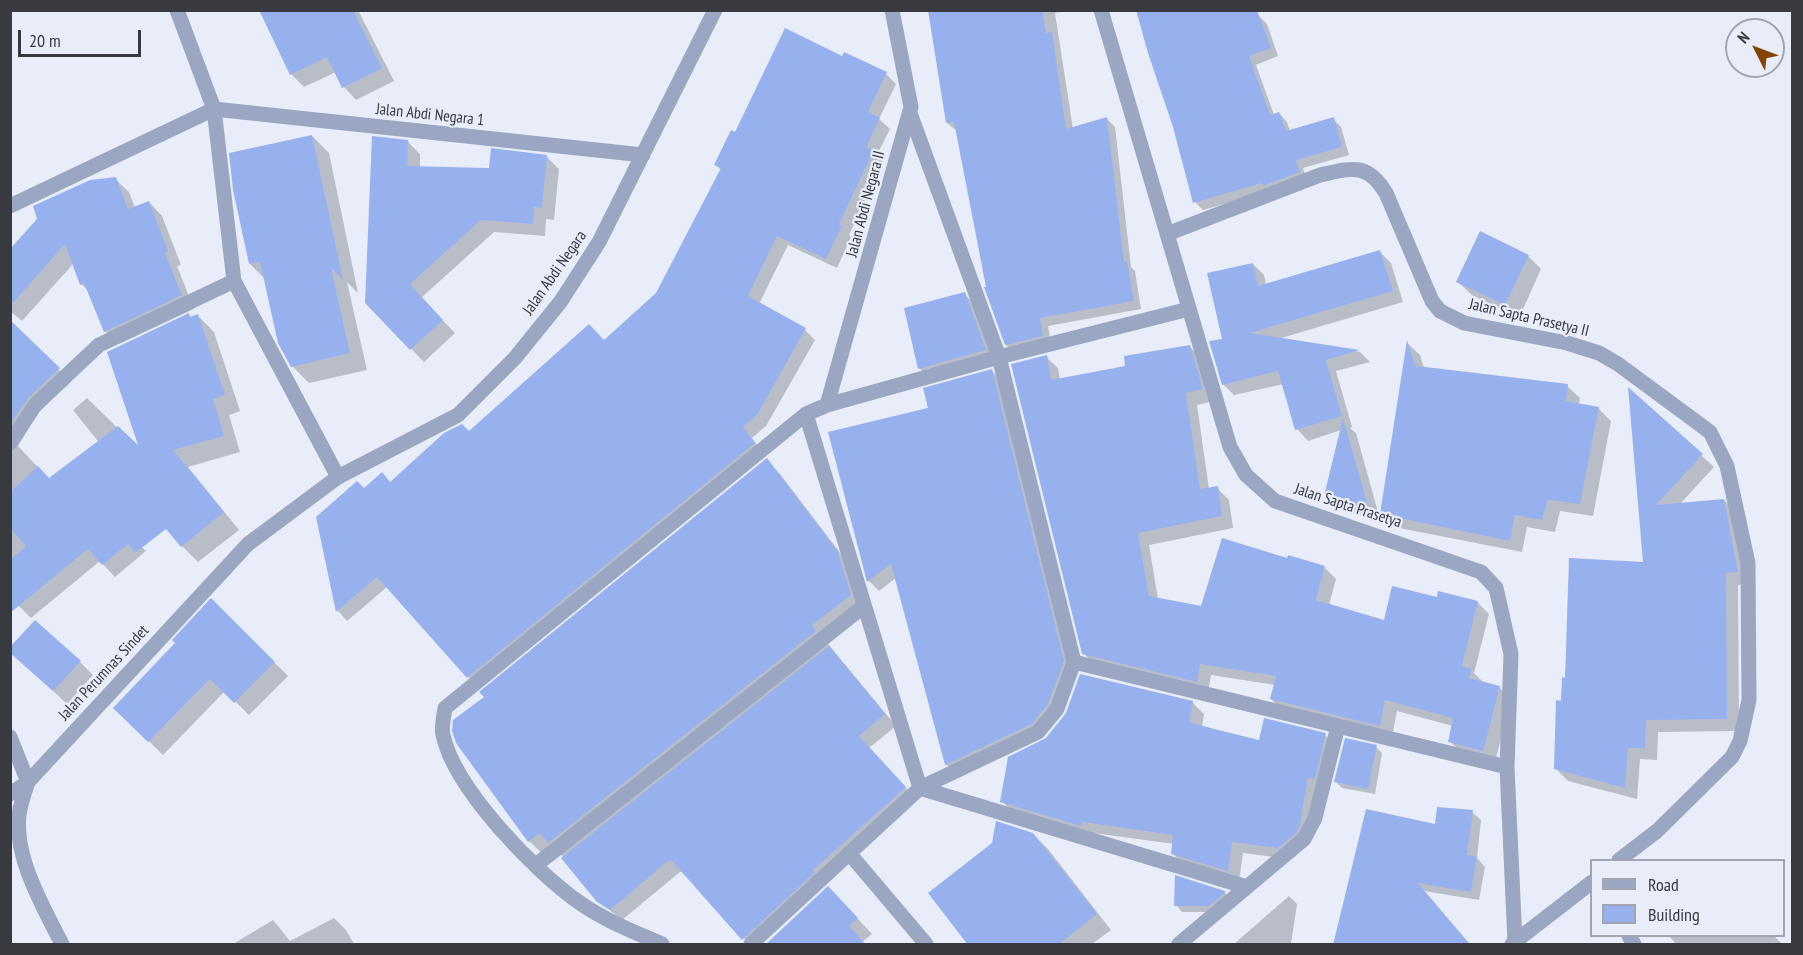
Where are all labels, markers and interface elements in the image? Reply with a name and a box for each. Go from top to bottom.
scale bar [21,18,144,56]
north arrow [1725,18,1785,78]
text: N [1733,27,1753,47]
text: 20 m [29,29,61,52]
street label: Jalan Abdi Negara 1 [375,100,485,130]
street label: Jalan Abdi Negara II [843,149,889,259]
street label: Jalan Abdi Negara [519,227,591,319]
street label: Jalan Sapta Prasetya II [1467,295,1591,341]
street label: Jalan Sapta Prasetya [1292,480,1404,532]
street label: Jalan Perumnas Sindet [55,621,153,725]
legend [1590,859,1785,937]
text: Road [1648,873,1679,896]
text: Building [1648,903,1700,926]

